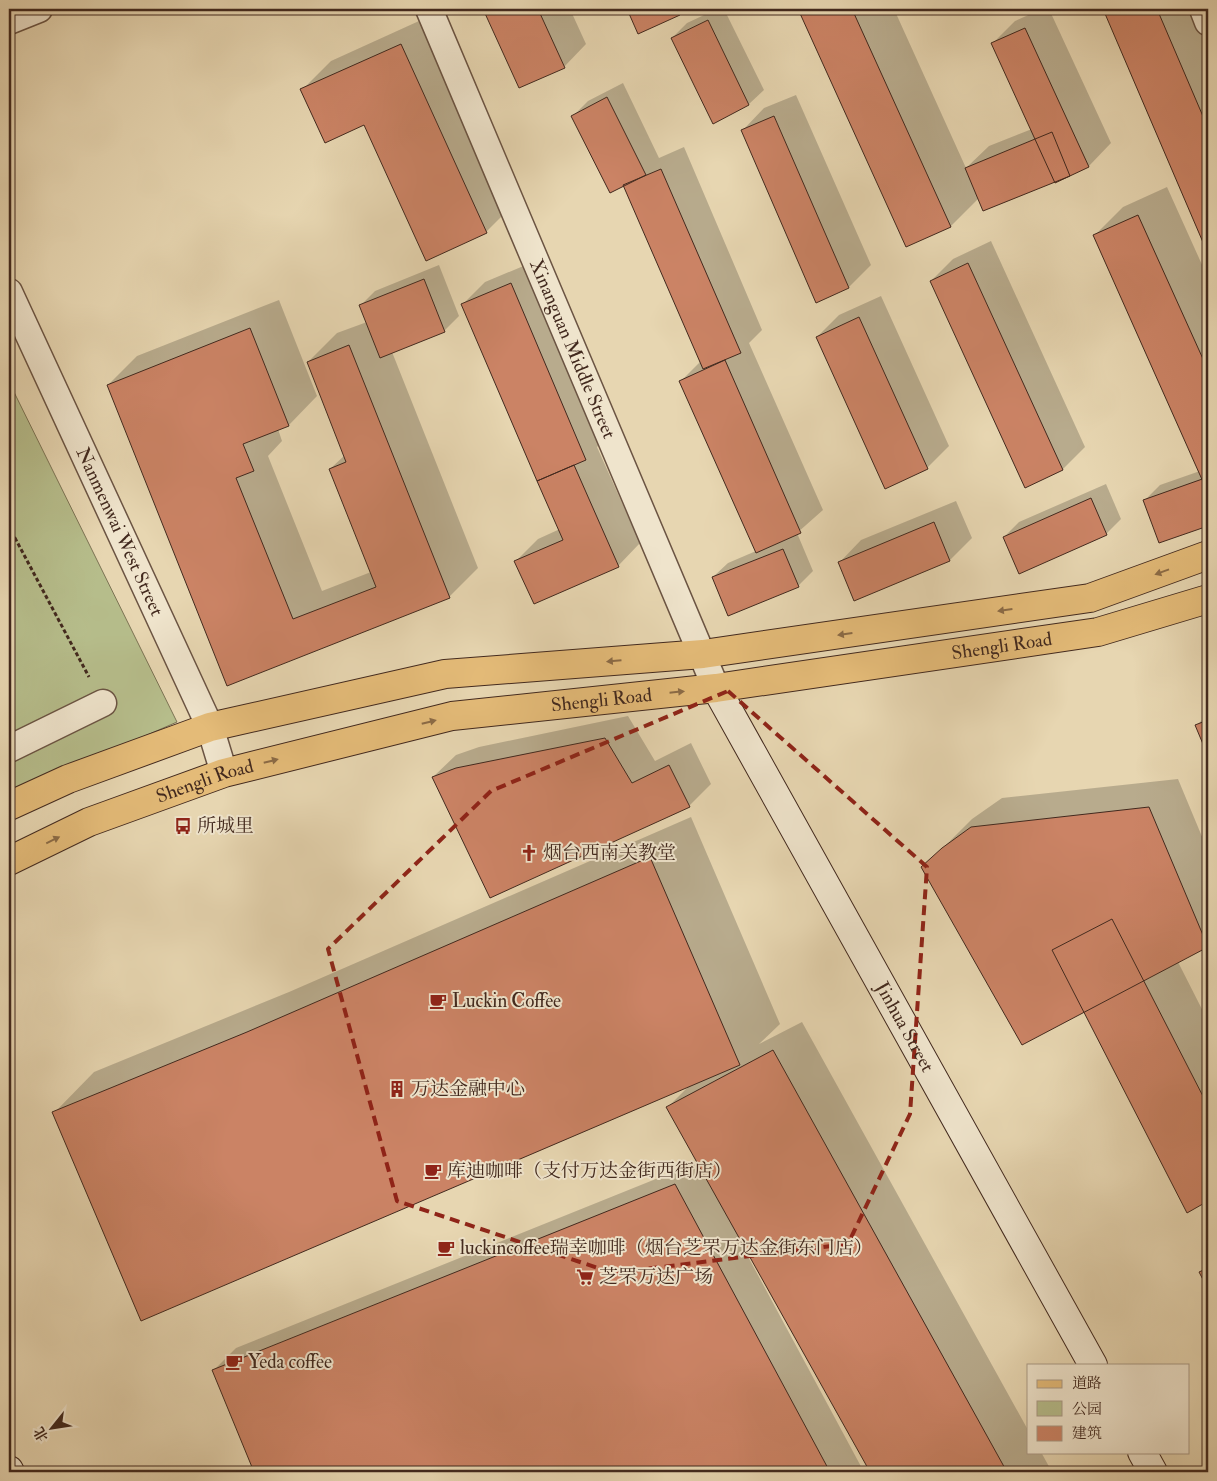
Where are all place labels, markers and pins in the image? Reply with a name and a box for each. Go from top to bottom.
place label: 所城里 [197,814,254,838]
bus stop icon: 所城里 [173,816,193,836]
place label: 烟台西南关教堂 [543,841,676,865]
church icon: 烟台西南关教堂 [519,843,539,863]
place label: Luckin Coffee [452,989,561,1013]
cafe icon: Luckin Coffee [428,991,448,1011]
place label: 万达金融中心 [411,1077,525,1101]
building icon: 万达金融中心 [387,1079,407,1099]
place label: 库迪咖啡（支付万达金街西街店） [447,1159,732,1183]
cafe icon: 库迪咖啡（支付万达金街西街店） [423,1161,443,1181]
place label: luckincoffee瑞幸咖啡（烟台芝罘万达金街东门店） [460,1236,873,1260]
cafe icon: luckincoffee瑞幸咖啡（烟台芝罘万达金街东门店） [436,1238,456,1258]
place label: 芝罘万达广场 [599,1265,713,1289]
supermarket icon: 芝罘万达广场 [575,1267,595,1287]
place label: Yeda coffee [248,1350,332,1374]
cafe icon: Yeda coffee [224,1352,244,1372]

